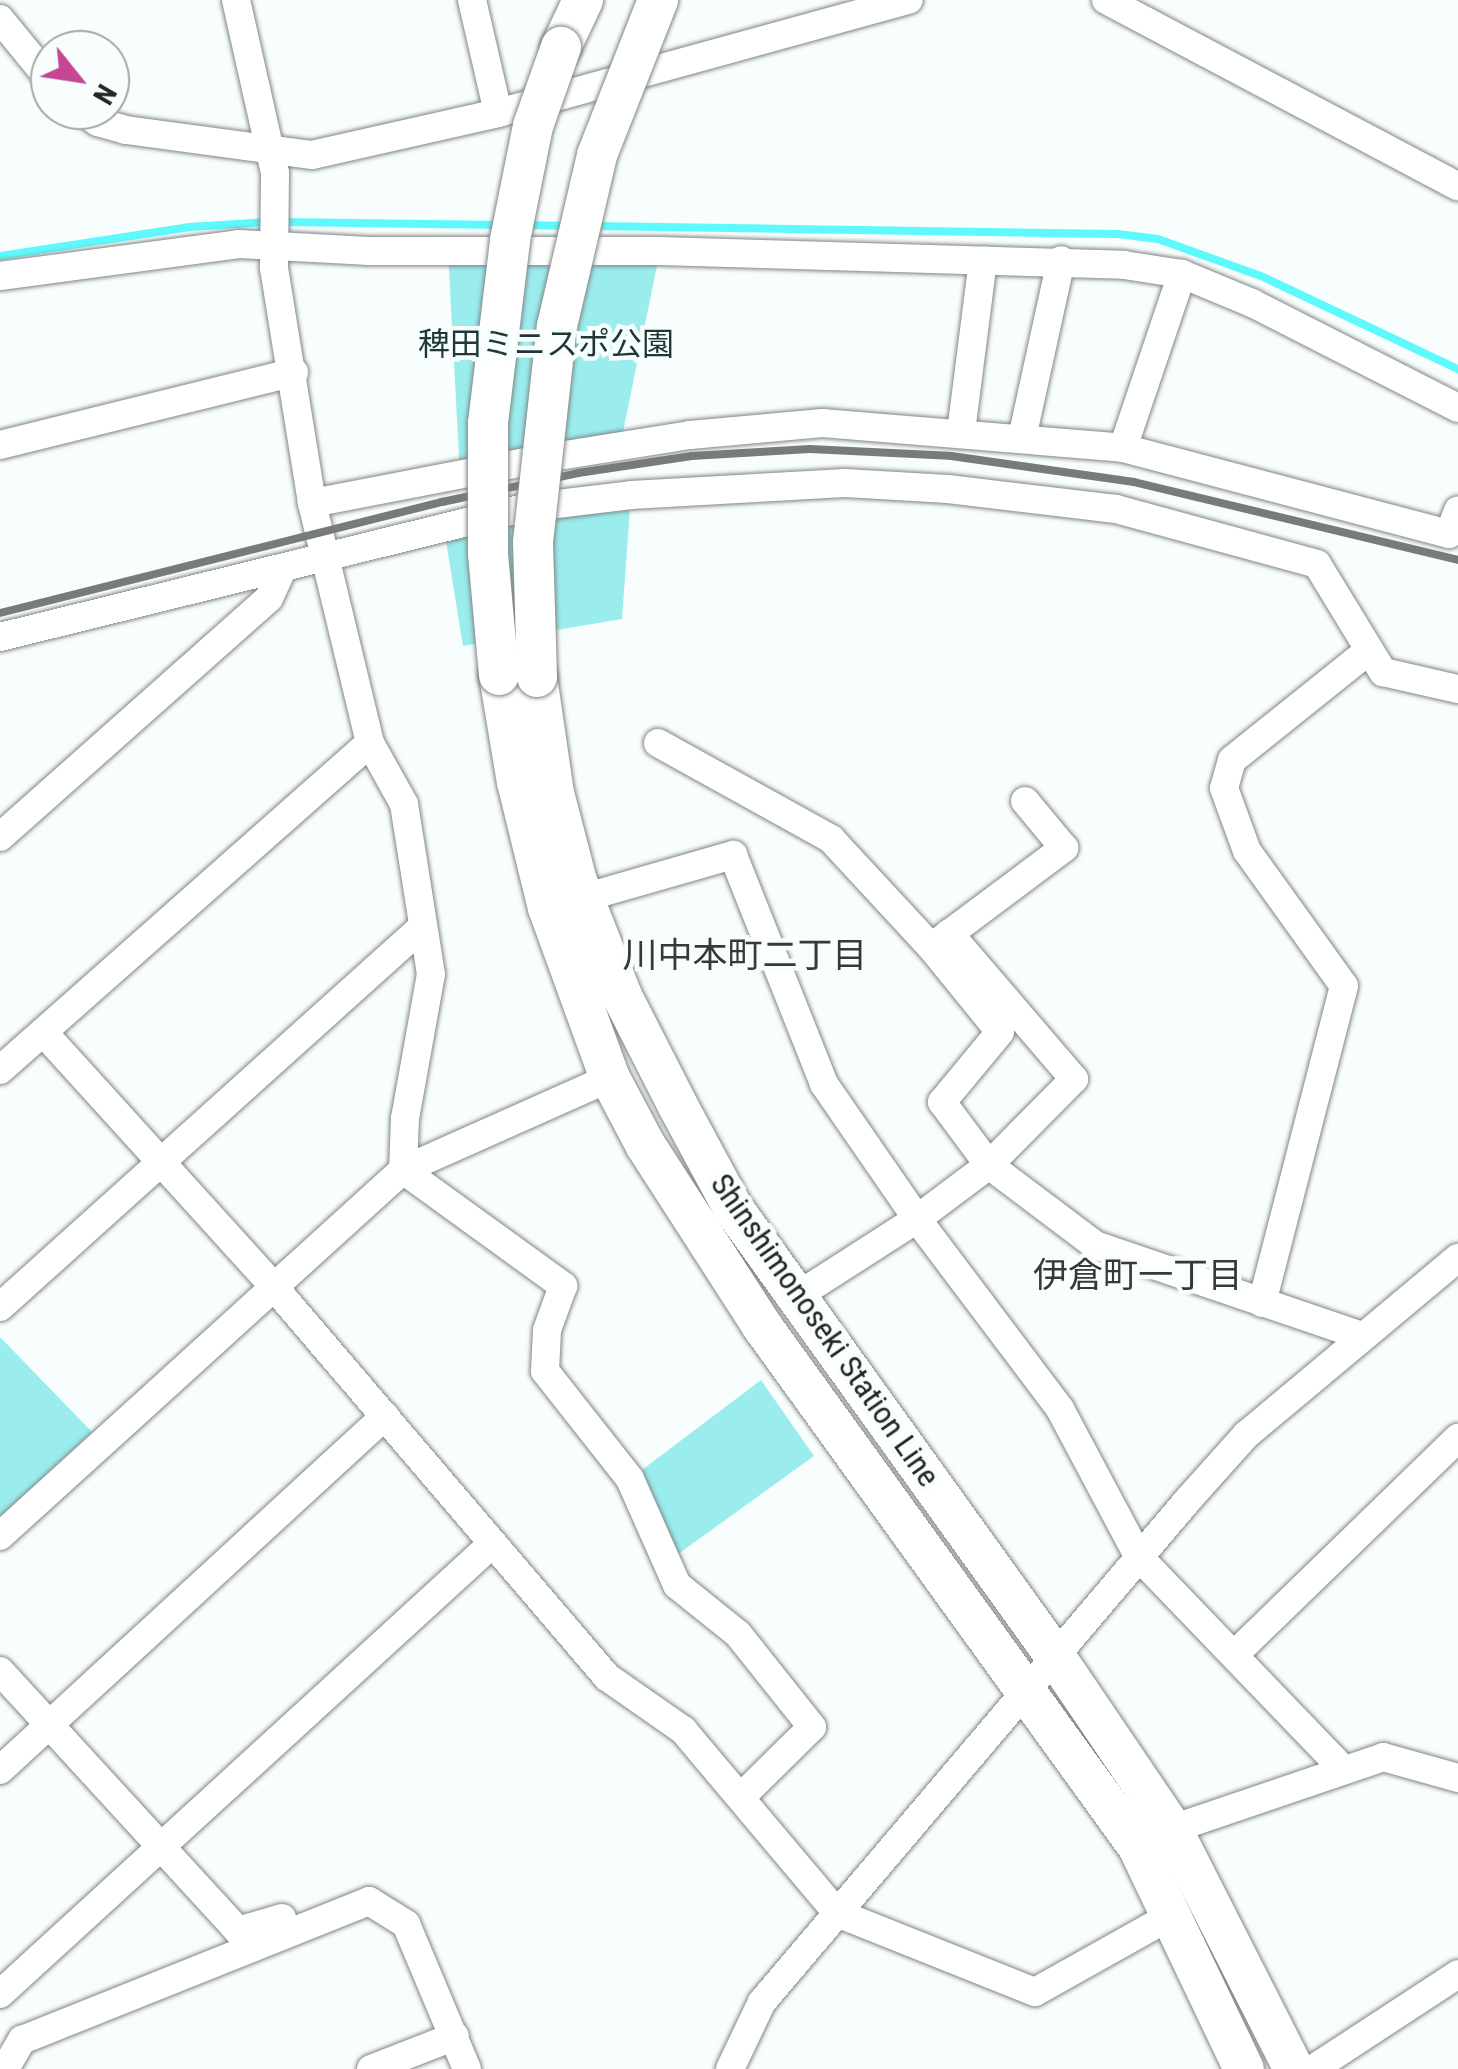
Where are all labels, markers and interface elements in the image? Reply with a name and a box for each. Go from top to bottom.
north arrow [30,30,130,130]
text: N [86,79,123,110]
park label: 稗田ミニスポ公園 [418,325,674,363]
district label: 川中本町二丁目 [623,935,867,977]
street label: Shinshimonoseki Station Line [702,1166,948,1494]
district label: 伊倉町一丁目 [1033,1255,1243,1297]

